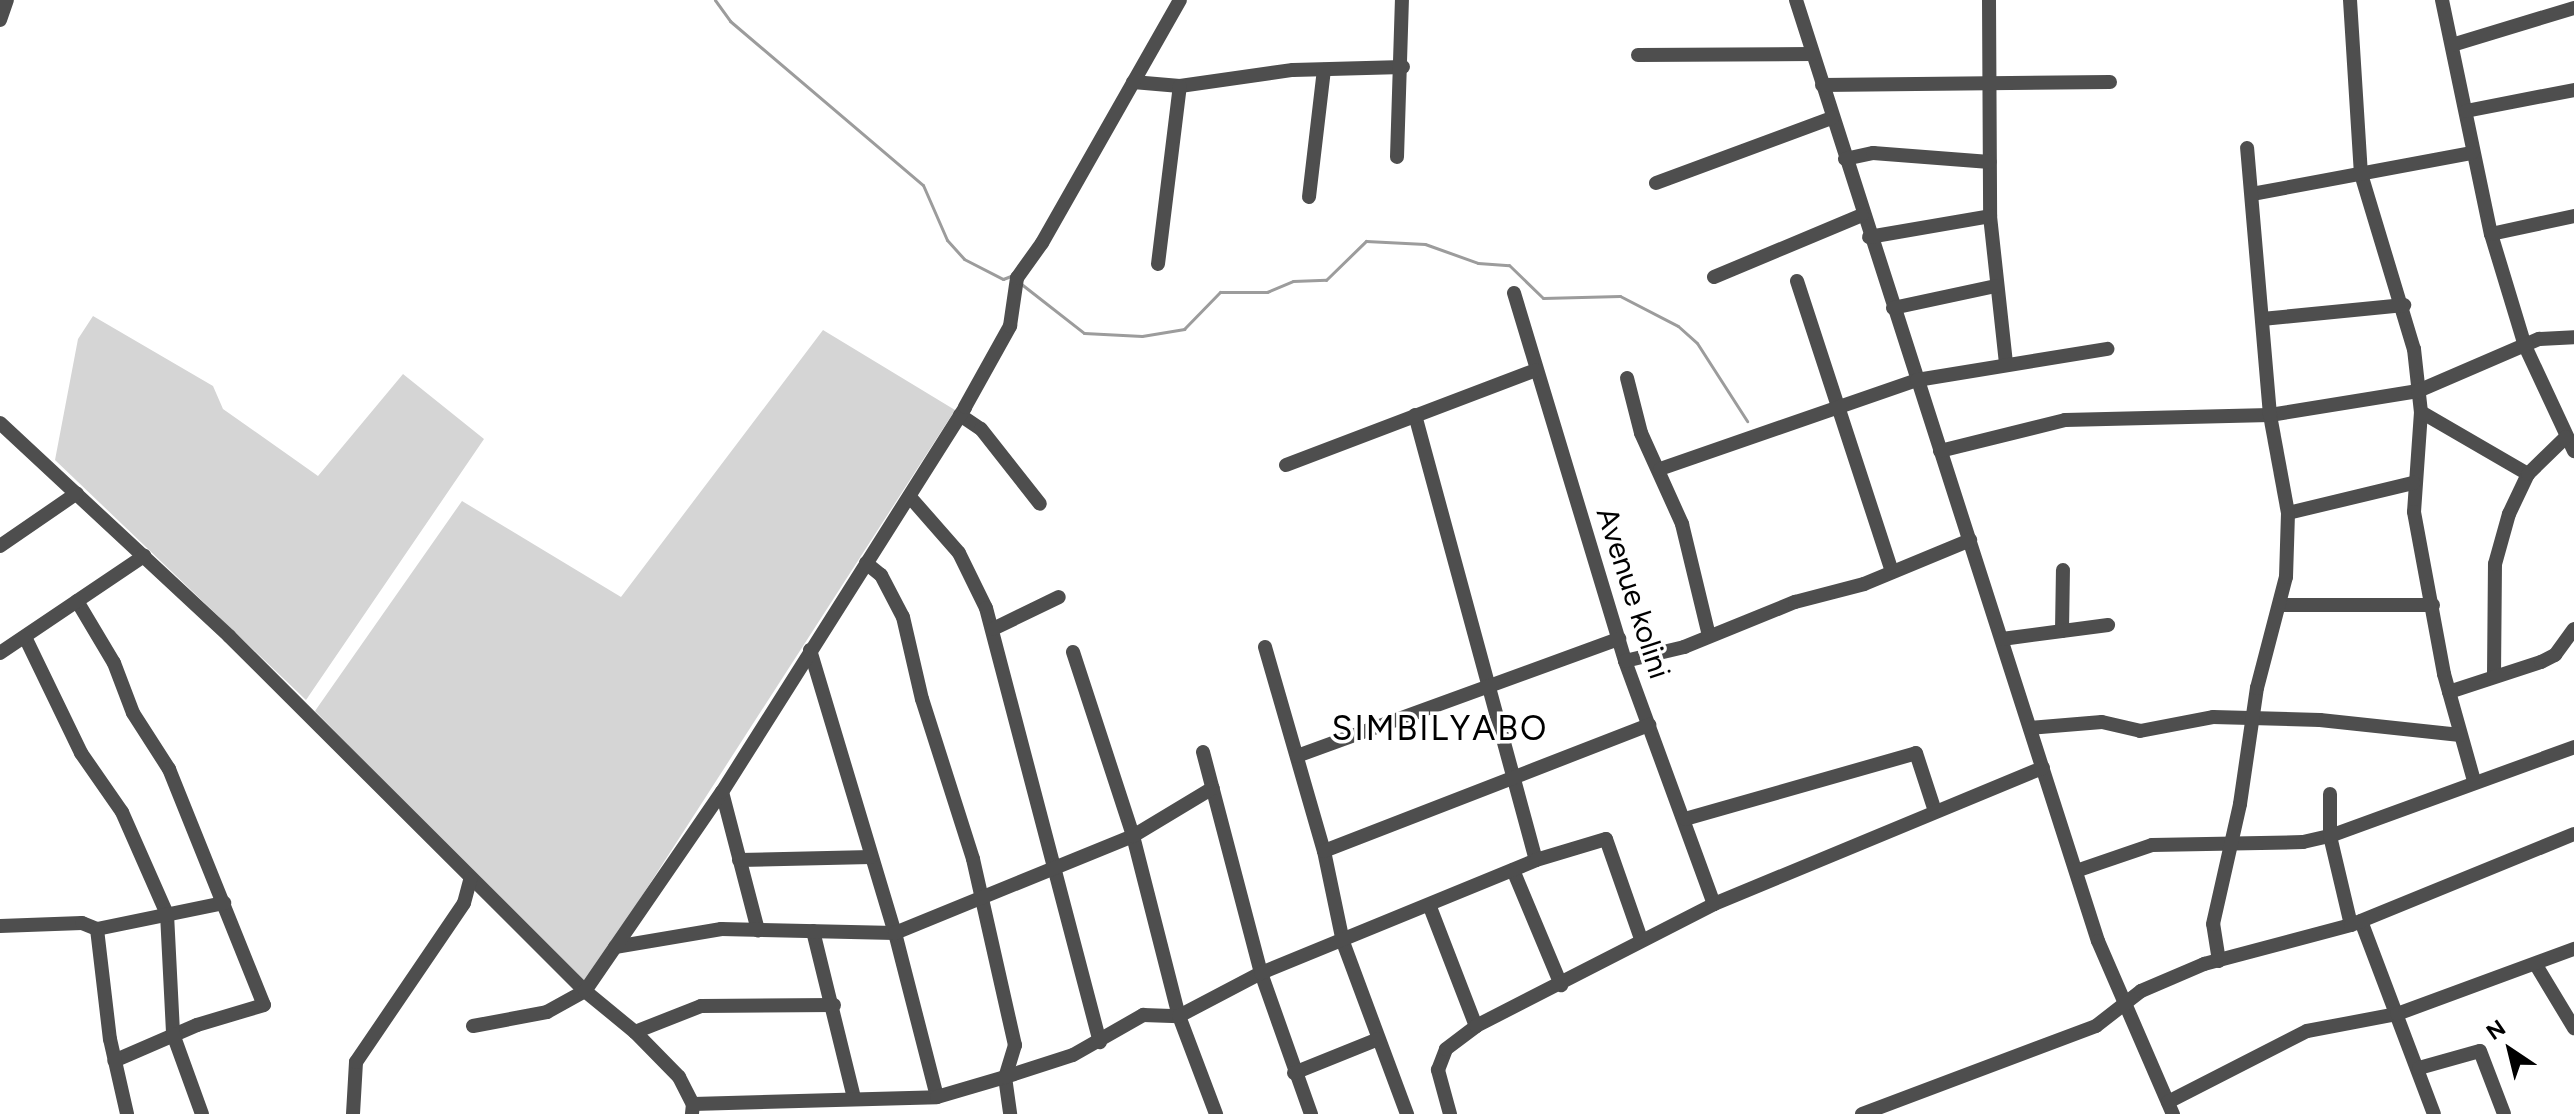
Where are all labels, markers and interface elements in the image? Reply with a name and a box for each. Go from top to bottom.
street label: Avenue kolini [1588,503,1678,683]
district label: SIMBILYABO [1332,709,1548,749]
north arrow [2470,1010,2550,1090]
text: N [2481,1014,2511,1046]

